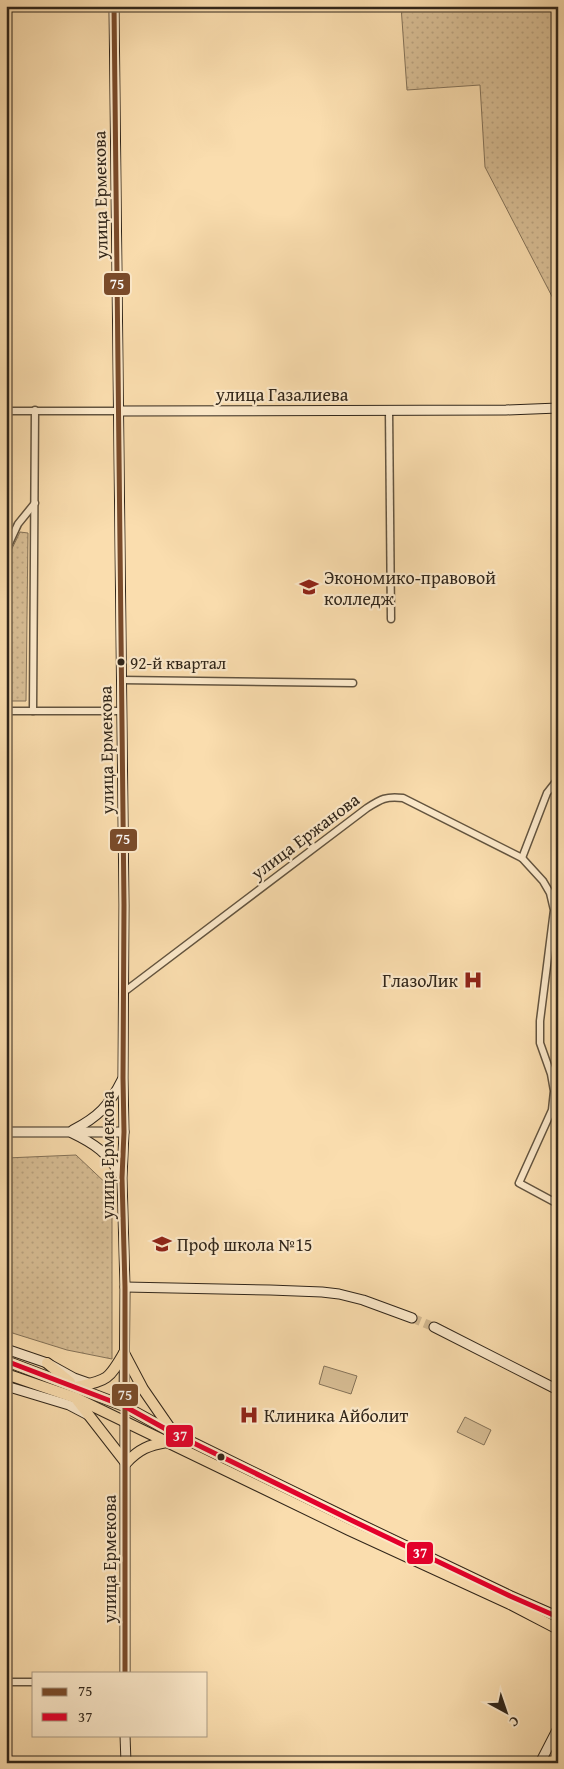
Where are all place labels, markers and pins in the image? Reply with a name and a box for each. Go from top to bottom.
place label: Экономико-правовой колледж [324,564,496,612]
school or university icon: Экономико-правовой колледж [298,576,320,598]
place label: 92-й квартал [130,650,226,675]
marker: 92-й квартал [116,657,126,667]
place label: ГлазоЛик [382,967,459,994]
hospital icon: ГлазоЛик [462,969,484,991]
place label: Проф школа №15 [177,1231,313,1258]
school or university icon: Проф школа №15 [151,1233,173,1255]
place label: Клиника Айболит [264,1402,408,1429]
hospital icon: Клиника Айболит [238,1404,260,1426]
unlabelled marker [216,1452,226,1462]

